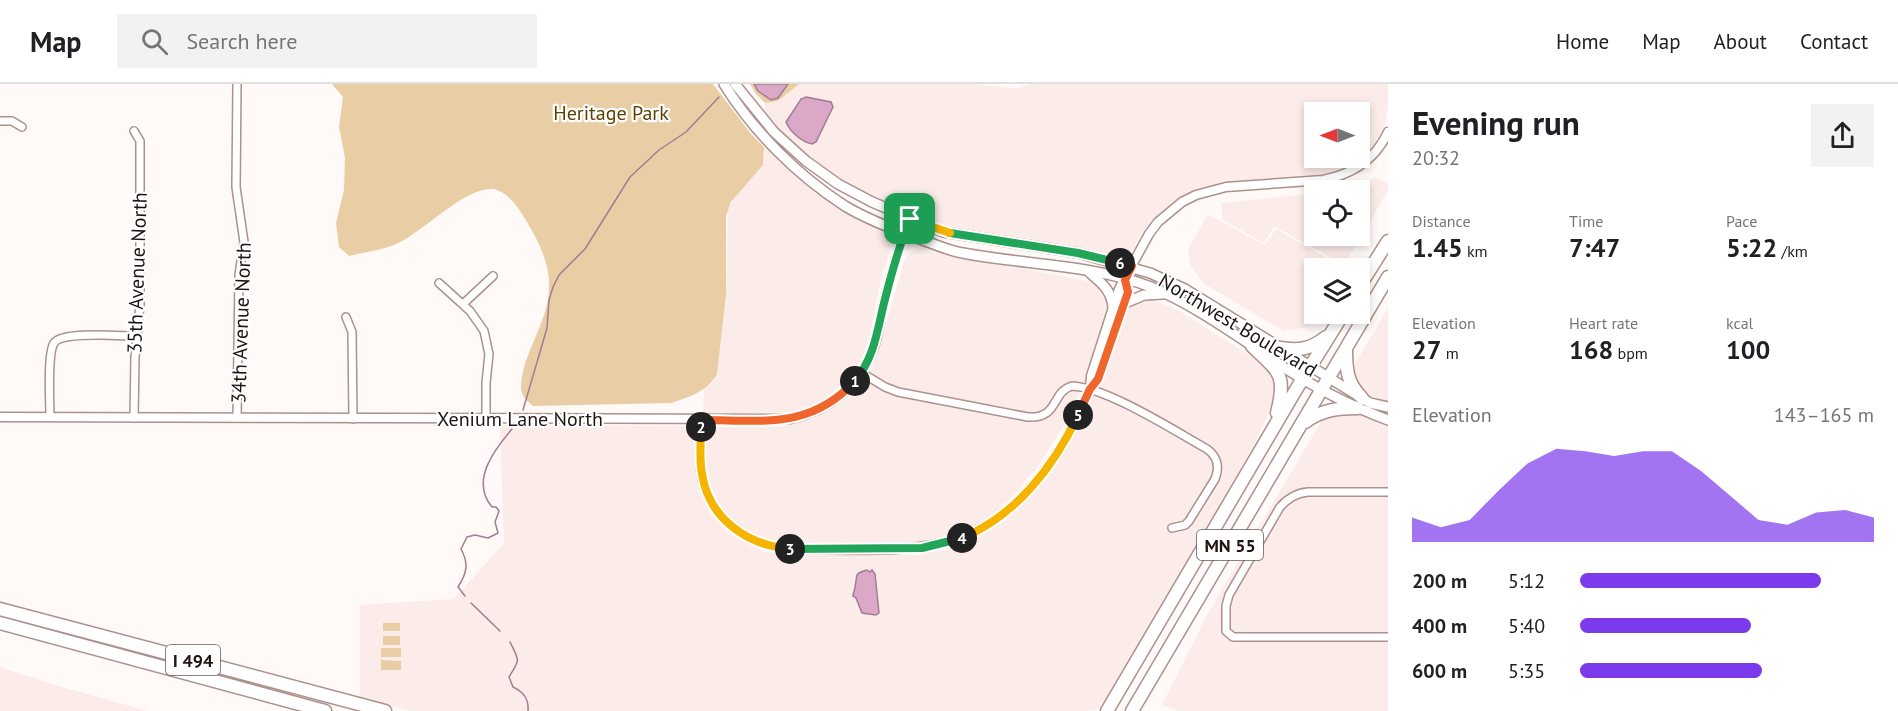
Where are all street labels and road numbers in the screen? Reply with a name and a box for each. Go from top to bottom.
street label: 35th Avenue North [121,192,153,354]
street label: 34th Avenue North [225,242,257,404]
street label: Northwest Boulevard [1154,267,1322,383]
street label: Xenium Lane North [437,406,603,432]
road number: MN 55 [1197,530,1263,560]
road number: I 494 [166,645,220,675]

